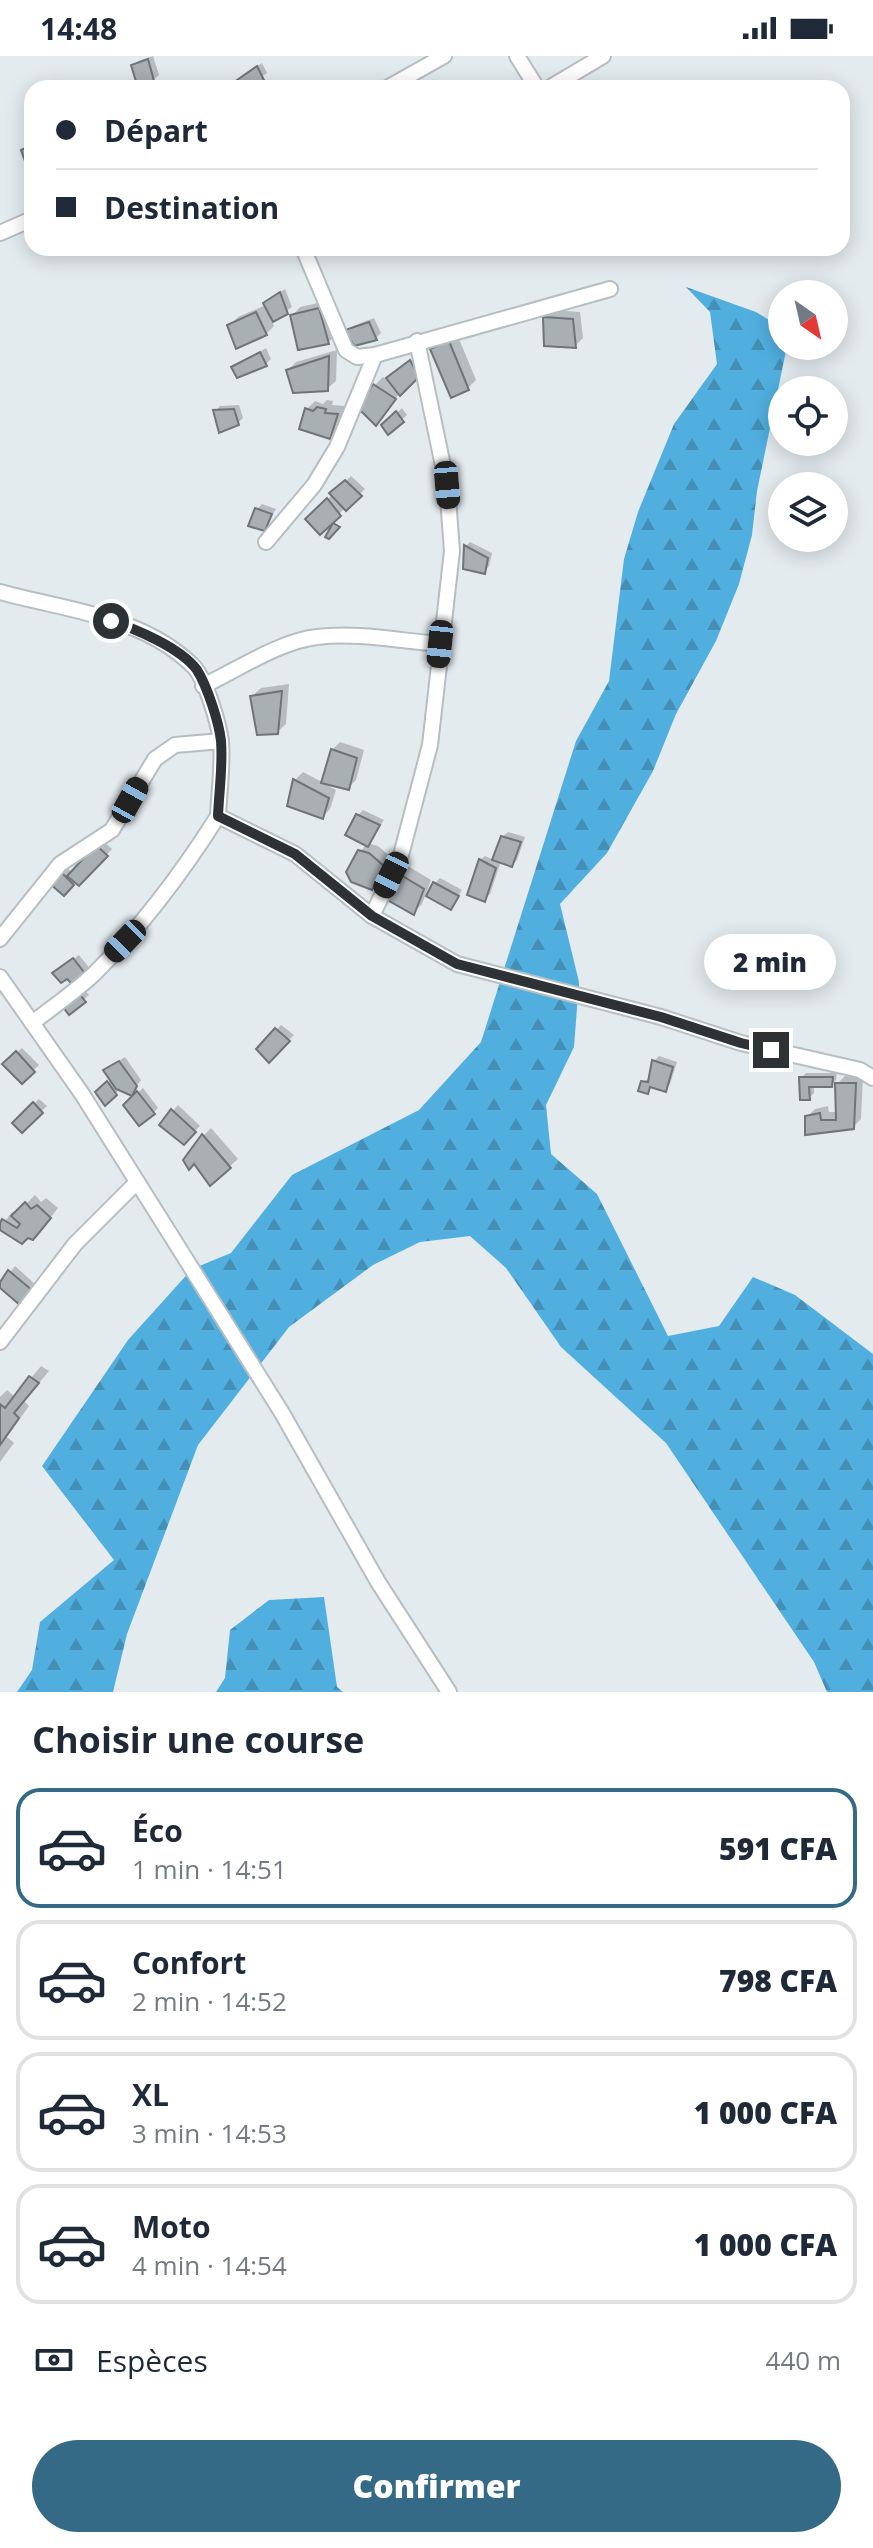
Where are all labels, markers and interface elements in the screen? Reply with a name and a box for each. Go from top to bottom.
text: 14:48 [40,8,117,49]
text: Départ [104,110,208,151]
text: Destination [104,187,279,228]
north arrow [768,280,848,360]
map controls [768,280,848,552]
button: locate [768,376,848,456]
car [433,460,461,510]
button: layers [768,472,848,552]
route start [93,603,129,639]
car [426,619,454,669]
car [108,773,152,827]
car [370,848,412,902]
car [100,915,150,967]
callout: 2 min [705,934,837,990]
text: 2 min [733,944,807,980]
route end [753,1032,789,1068]
text: Choisir une course [32,1715,364,1764]
text: Éco [132,1810,183,1851]
icon: car [36,1812,108,1884]
text: 591 CFA [719,1828,837,1869]
text: 1 min · 14:51 [132,1851,287,1887]
text: Confort [132,1942,246,1983]
icon: car [36,1944,108,2016]
text: 798 CFA [719,1960,837,2001]
text: 2 min · 14:52 [132,1983,287,2019]
text: XL [132,2074,169,2115]
icon: car [36,2076,108,2148]
text: 1 000 CFA [694,2092,837,2133]
text: 3 min · 14:53 [132,2115,287,2151]
text: Moto [132,2206,210,2247]
icon: car [36,2208,108,2280]
text: 1 000 CFA [694,2224,837,2265]
text: 4 min · 14:54 [132,2247,287,2283]
icon: cash [32,2338,76,2382]
text: Espèces [96,2340,208,2381]
text: 440 m [766,2342,841,2378]
button: Confirmer [32,2440,841,2532]

